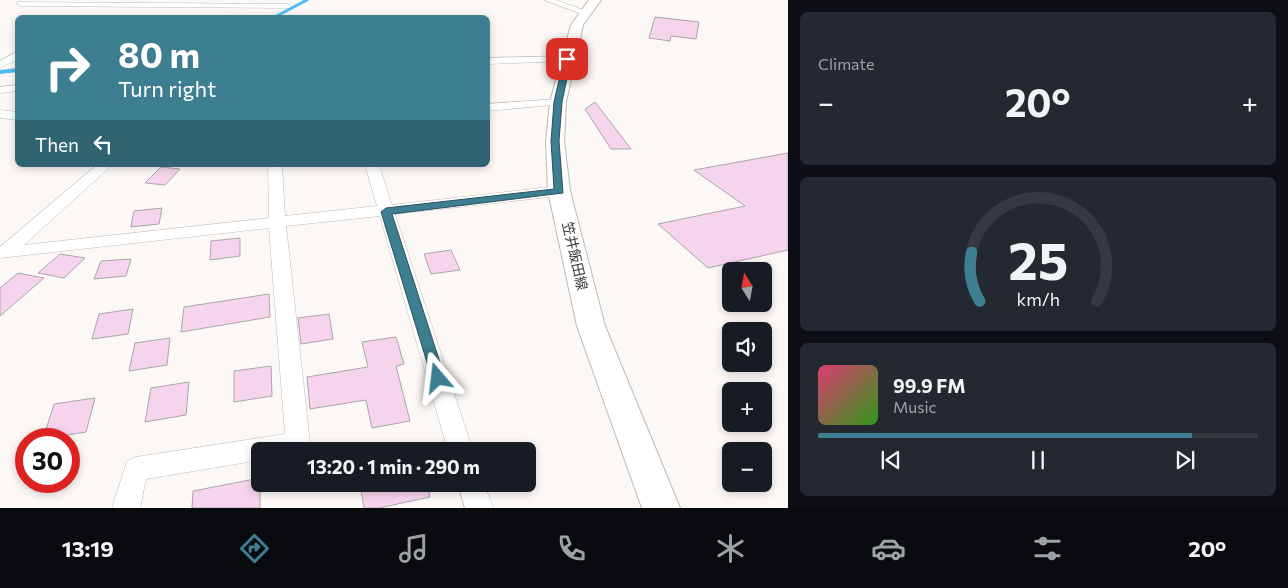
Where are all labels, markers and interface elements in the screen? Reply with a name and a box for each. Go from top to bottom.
text: 80 m [118,32,200,75]
icon: right [35,35,100,100]
pin [546,38,588,80]
icon: arrive [553,45,581,73]
text: Climate [818,54,874,73]
text: Turn right [118,75,216,102]
text: 20° [1005,78,1071,125]
text: − [818,85,834,119]
text: + [1242,85,1258,119]
icon: left [89,130,117,158]
text: Then [35,133,79,156]
street label: 笠井飯田線 [559,220,592,292]
text: 25 [1008,227,1068,291]
north arrow [722,262,772,312]
map controls [722,262,772,492]
text: km/h [1016,288,1060,310]
button: sound [722,322,772,372]
position arrow [411,351,463,403]
text: 99.9 FM [893,374,966,397]
button: + [722,382,772,432]
text: Music [893,397,937,416]
speed limit sign: 30 [15,428,80,493]
button: − [722,442,772,492]
icon: previous [877,446,905,474]
icon: pause [1024,446,1052,474]
icon: next [1171,446,1199,474]
text: 13:20 · 1 min · 290 m [307,455,480,478]
icon: directions [237,531,272,566]
icon: music [396,531,431,566]
icon: phone [554,531,589,566]
icon: climate [713,531,748,566]
icon: car [871,531,906,566]
icon: filters [1030,531,1065,566]
text: 13:19 [62,535,114,562]
text: 20° [1188,535,1226,562]

